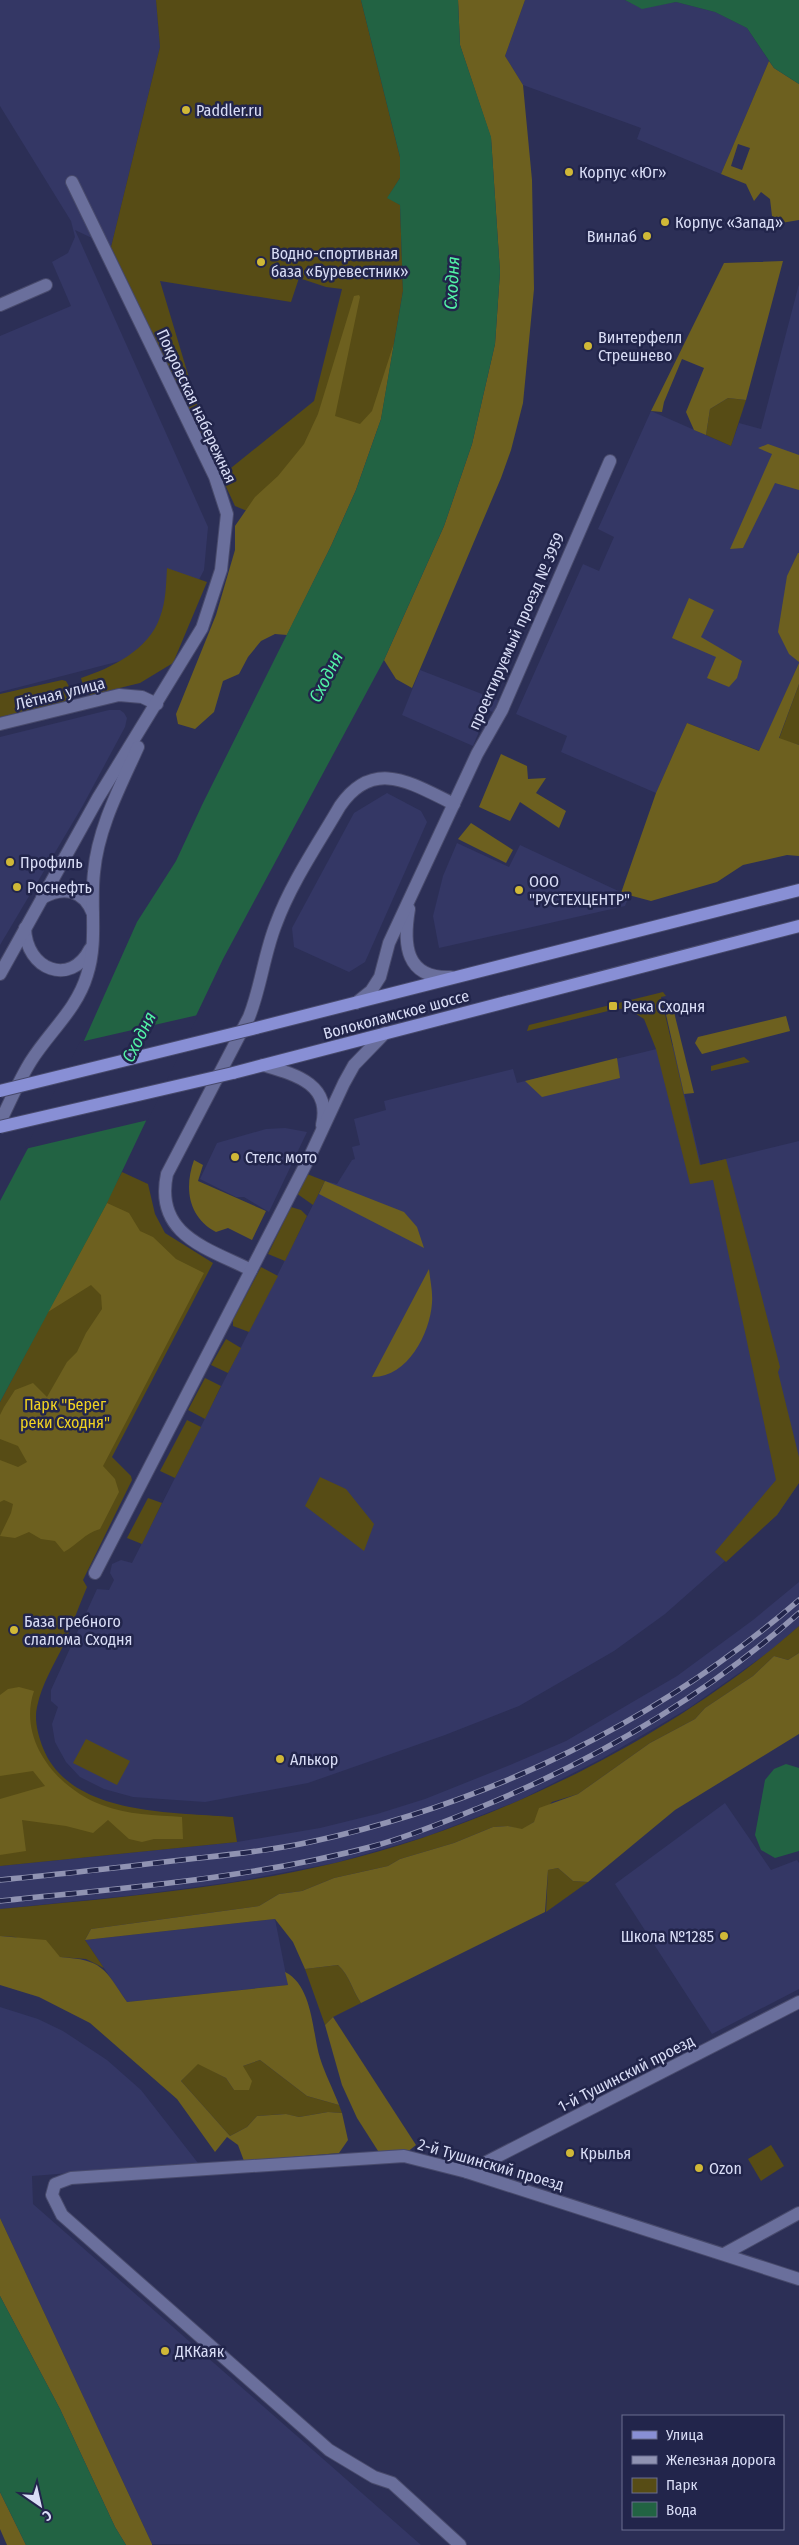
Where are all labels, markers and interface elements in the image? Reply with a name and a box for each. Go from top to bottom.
place label: Paddler.ru [196,101,262,120]
marker: Paddler.ru [180,104,192,116]
place label: Корпус «Юг» [579,163,667,182]
marker: Корпус «Юг» [563,166,575,178]
place label: Корпус «Запад» [675,213,783,232]
marker: Корпус «Запад» [659,216,671,228]
place label: Винлаб [587,227,637,246]
marker: Винлаб [641,230,653,242]
place label: Водно-спортивная база «Буревестник» [271,244,408,281]
marker: Водно-спортивная база «Буревестник» [255,256,267,268]
water label: Сходня [440,256,464,310]
street label: Покровская набережная [153,326,241,486]
place label: Винтерфелл Стрешнево [598,328,682,365]
marker: Винтерфелл Стрешнево [582,340,594,352]
street label: проектируемый проезд № 3959 [464,530,569,733]
water label: Сходня [304,648,348,706]
street label: Лётная улица [13,673,107,714]
place label: Профиль [20,853,83,872]
marker: Профиль [4,856,16,868]
place label: ООО "РУСТЕХЦЕНТР" [529,872,630,909]
place label: Роснефть [27,878,92,897]
marker: Роснефть [11,881,23,893]
marker: ООО "РУСТЕХЦЕНТР" [513,884,525,896]
street label: Волоколамское шоссе [321,986,471,1043]
place label: Река Сходня [623,997,705,1016]
marker: Река Сходня [607,1000,619,1012]
water label: Сходня [117,1008,161,1066]
place label: Стелс мото [245,1148,317,1167]
marker: Стелс мото [229,1151,241,1163]
park label: Парк "Берег реки Сходня" [20,1395,110,1432]
place label: База гребного слалома Сходня [24,1612,132,1649]
marker: База гребного слалома Сходня [8,1624,20,1636]
place label: Алькор [290,1750,338,1769]
marker: Алькор [274,1753,286,1765]
place label: Школа №1285 [621,1927,714,1946]
marker: Школа №1285 [718,1930,730,1942]
street label: 1-й Тушинский проезд [555,2031,697,2116]
street label: 2-й Тушинский проезд [416,2135,566,2194]
place label: Крылья [580,2144,631,2163]
marker: Крылья [564,2147,576,2159]
place label: Ozon [709,2159,742,2178]
marker: Ozon [693,2162,705,2174]
place label: ДККаяк [174,2342,225,2361]
marker: ДККаяк [159,2345,171,2357]
legend [622,2415,784,2530]
text: Улица [665,2426,704,2444]
text: Железная дорога [666,2451,776,2469]
text: Парк [666,2476,697,2494]
north arrow [15,2480,65,2530]
text: Вода [666,2501,697,2519]
text: С [39,2506,55,2525]

